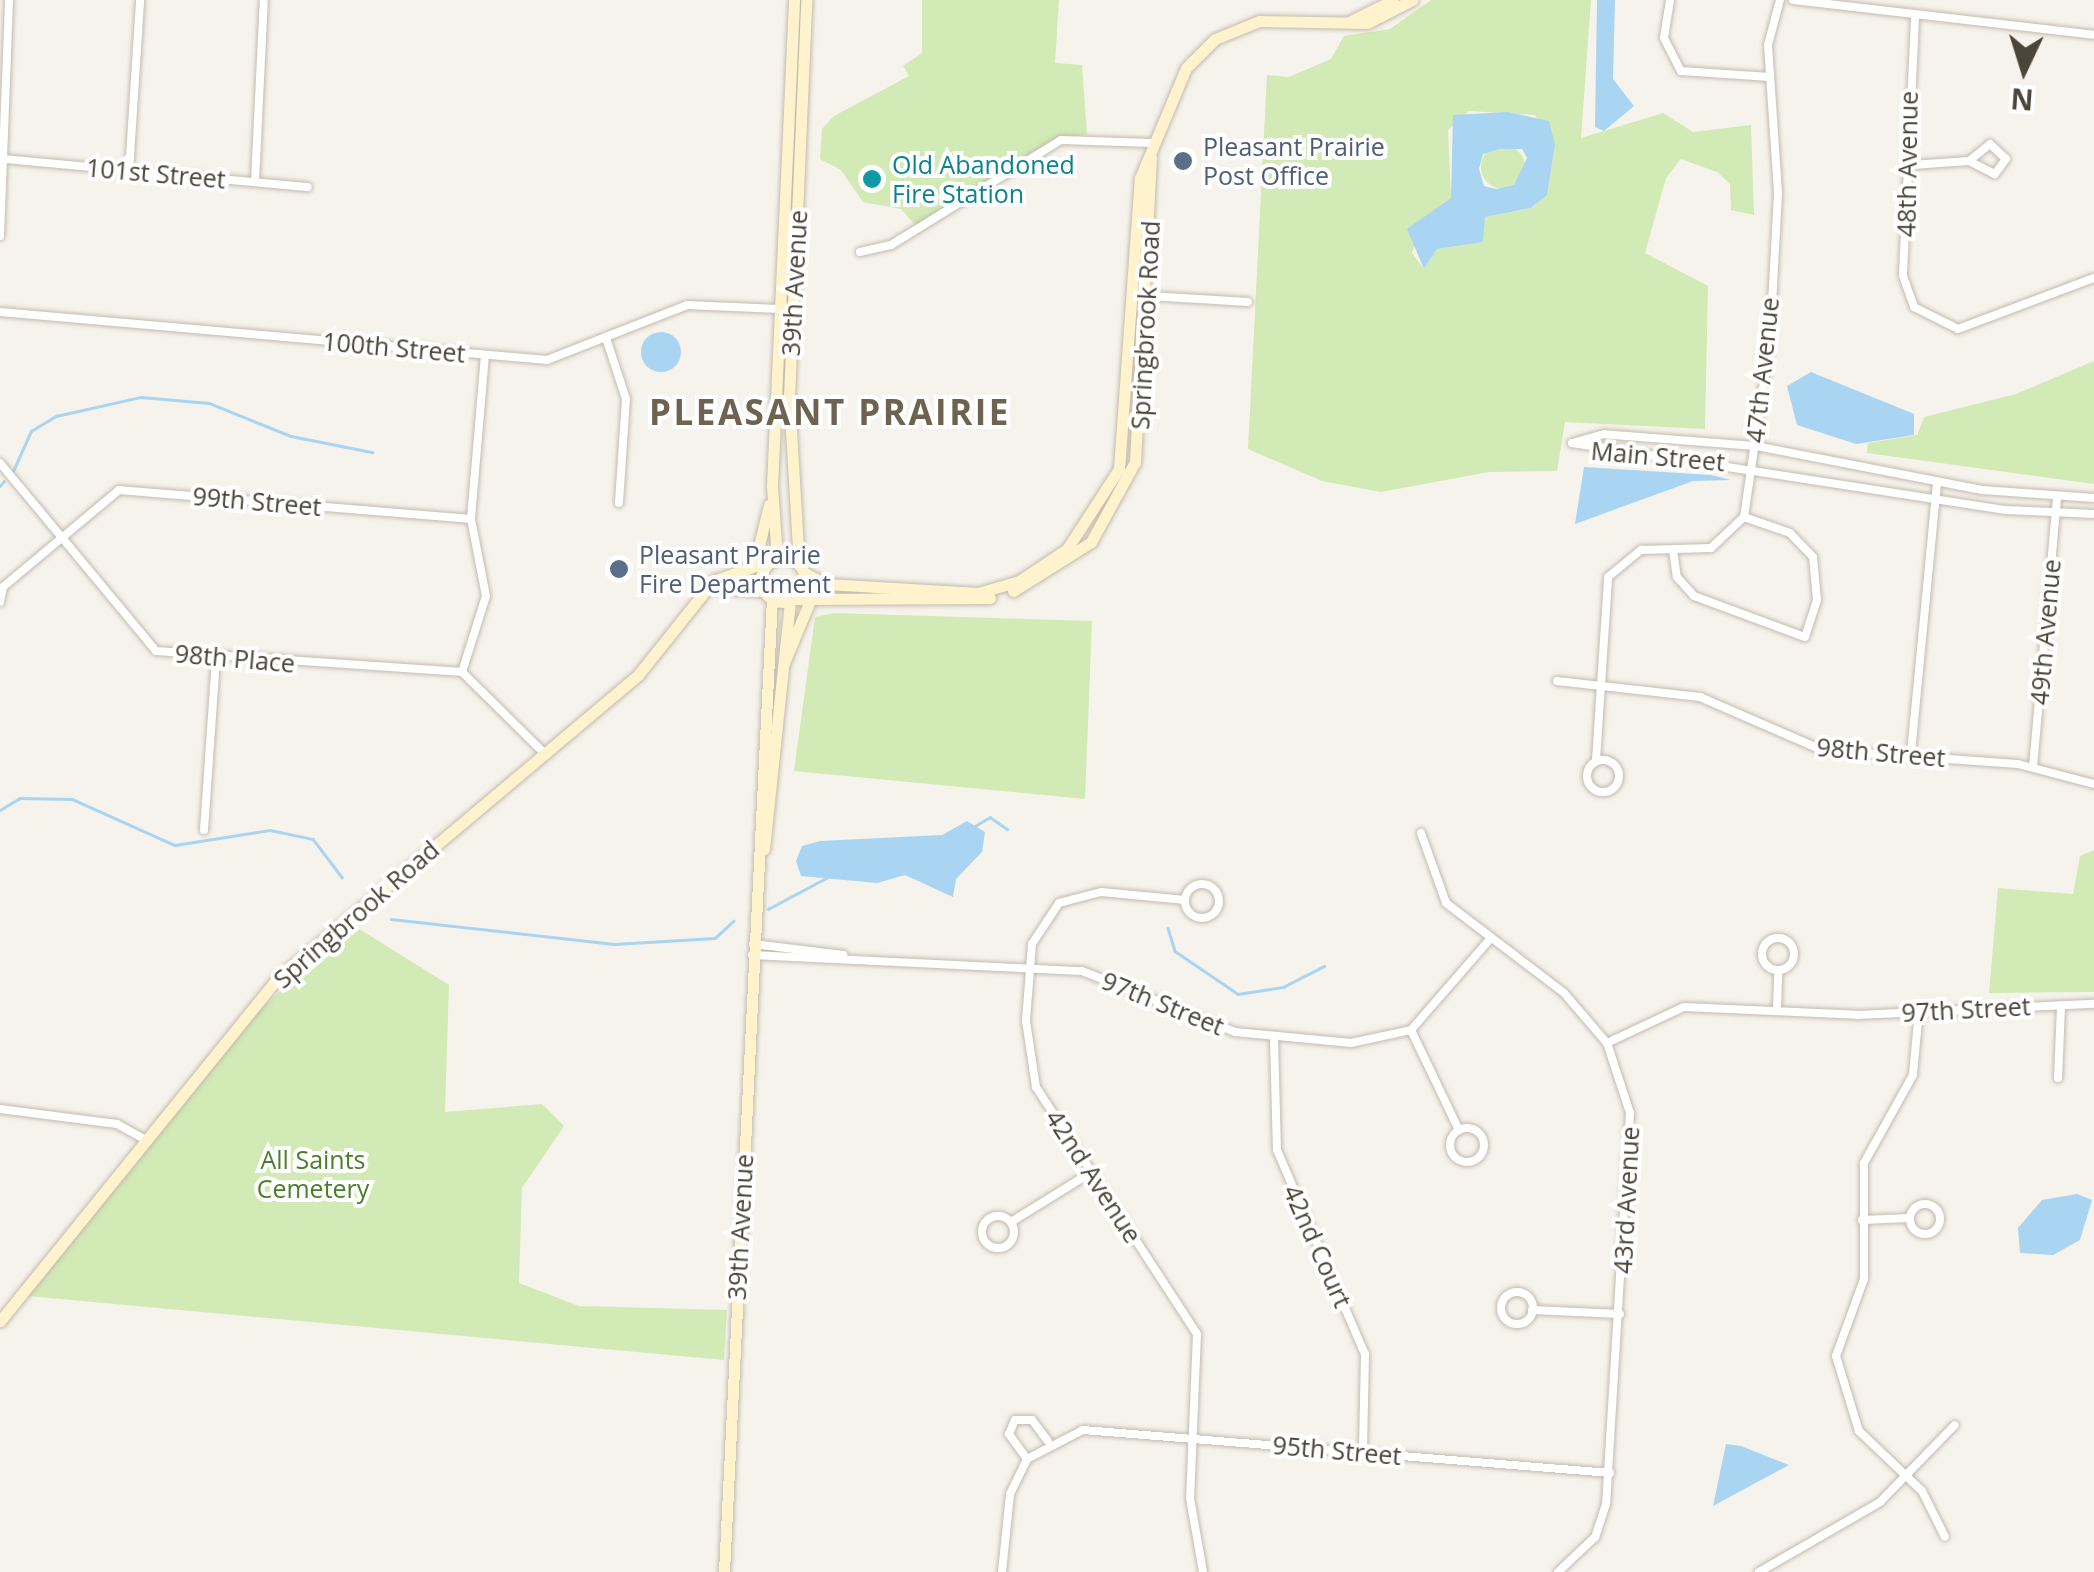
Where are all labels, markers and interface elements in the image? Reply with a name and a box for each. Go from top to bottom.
north arrow [1974,20,2074,120]
text: N [2009,80,2035,120]
street label: 48th Avenue [1891,91,1923,237]
place label: Pleasant Prairie Post Office [1203,132,1385,191]
place label: Old Abandoned Fire Station [892,150,1075,209]
marker: Pleasant Prairie Post Office [1172,150,1194,172]
street label: 101st Street [85,152,227,194]
marker: Old Abandoned Fire Station [861,168,883,190]
street label: 39th Avenue [775,209,813,357]
street label: Springbrook Road [1125,220,1165,430]
street label: 47th Avenue [1739,296,1785,444]
street label: 100th Street [321,326,467,368]
district label: PLEASANT PRAIRIE [649,391,1011,433]
street label: Main Street [1590,435,1726,477]
street label: 99th Street [191,480,323,522]
place label: Pleasant Prairie Fire Department [639,540,831,599]
marker: Pleasant Prairie Fire Department [608,558,630,580]
street label: 49th Avenue [2024,558,2066,706]
street label: 98th Place [174,638,296,678]
street label: 98th Street [1815,731,1947,773]
street label: Springbrook Road [267,834,445,994]
street label: 97th Street [1098,965,1228,1041]
street label: 97th Street [1901,991,2031,1027]
street label: 42nd Avenue [1040,1104,1148,1248]
street label: 43rd Avenue [1607,1126,1645,1274]
park label: All Saints Cemetery [257,1145,369,1204]
street label: 39th Avenue [721,1153,759,1301]
street label: 42nd Court [1278,1180,1358,1312]
street label: 95th Street [1271,1429,1403,1471]

